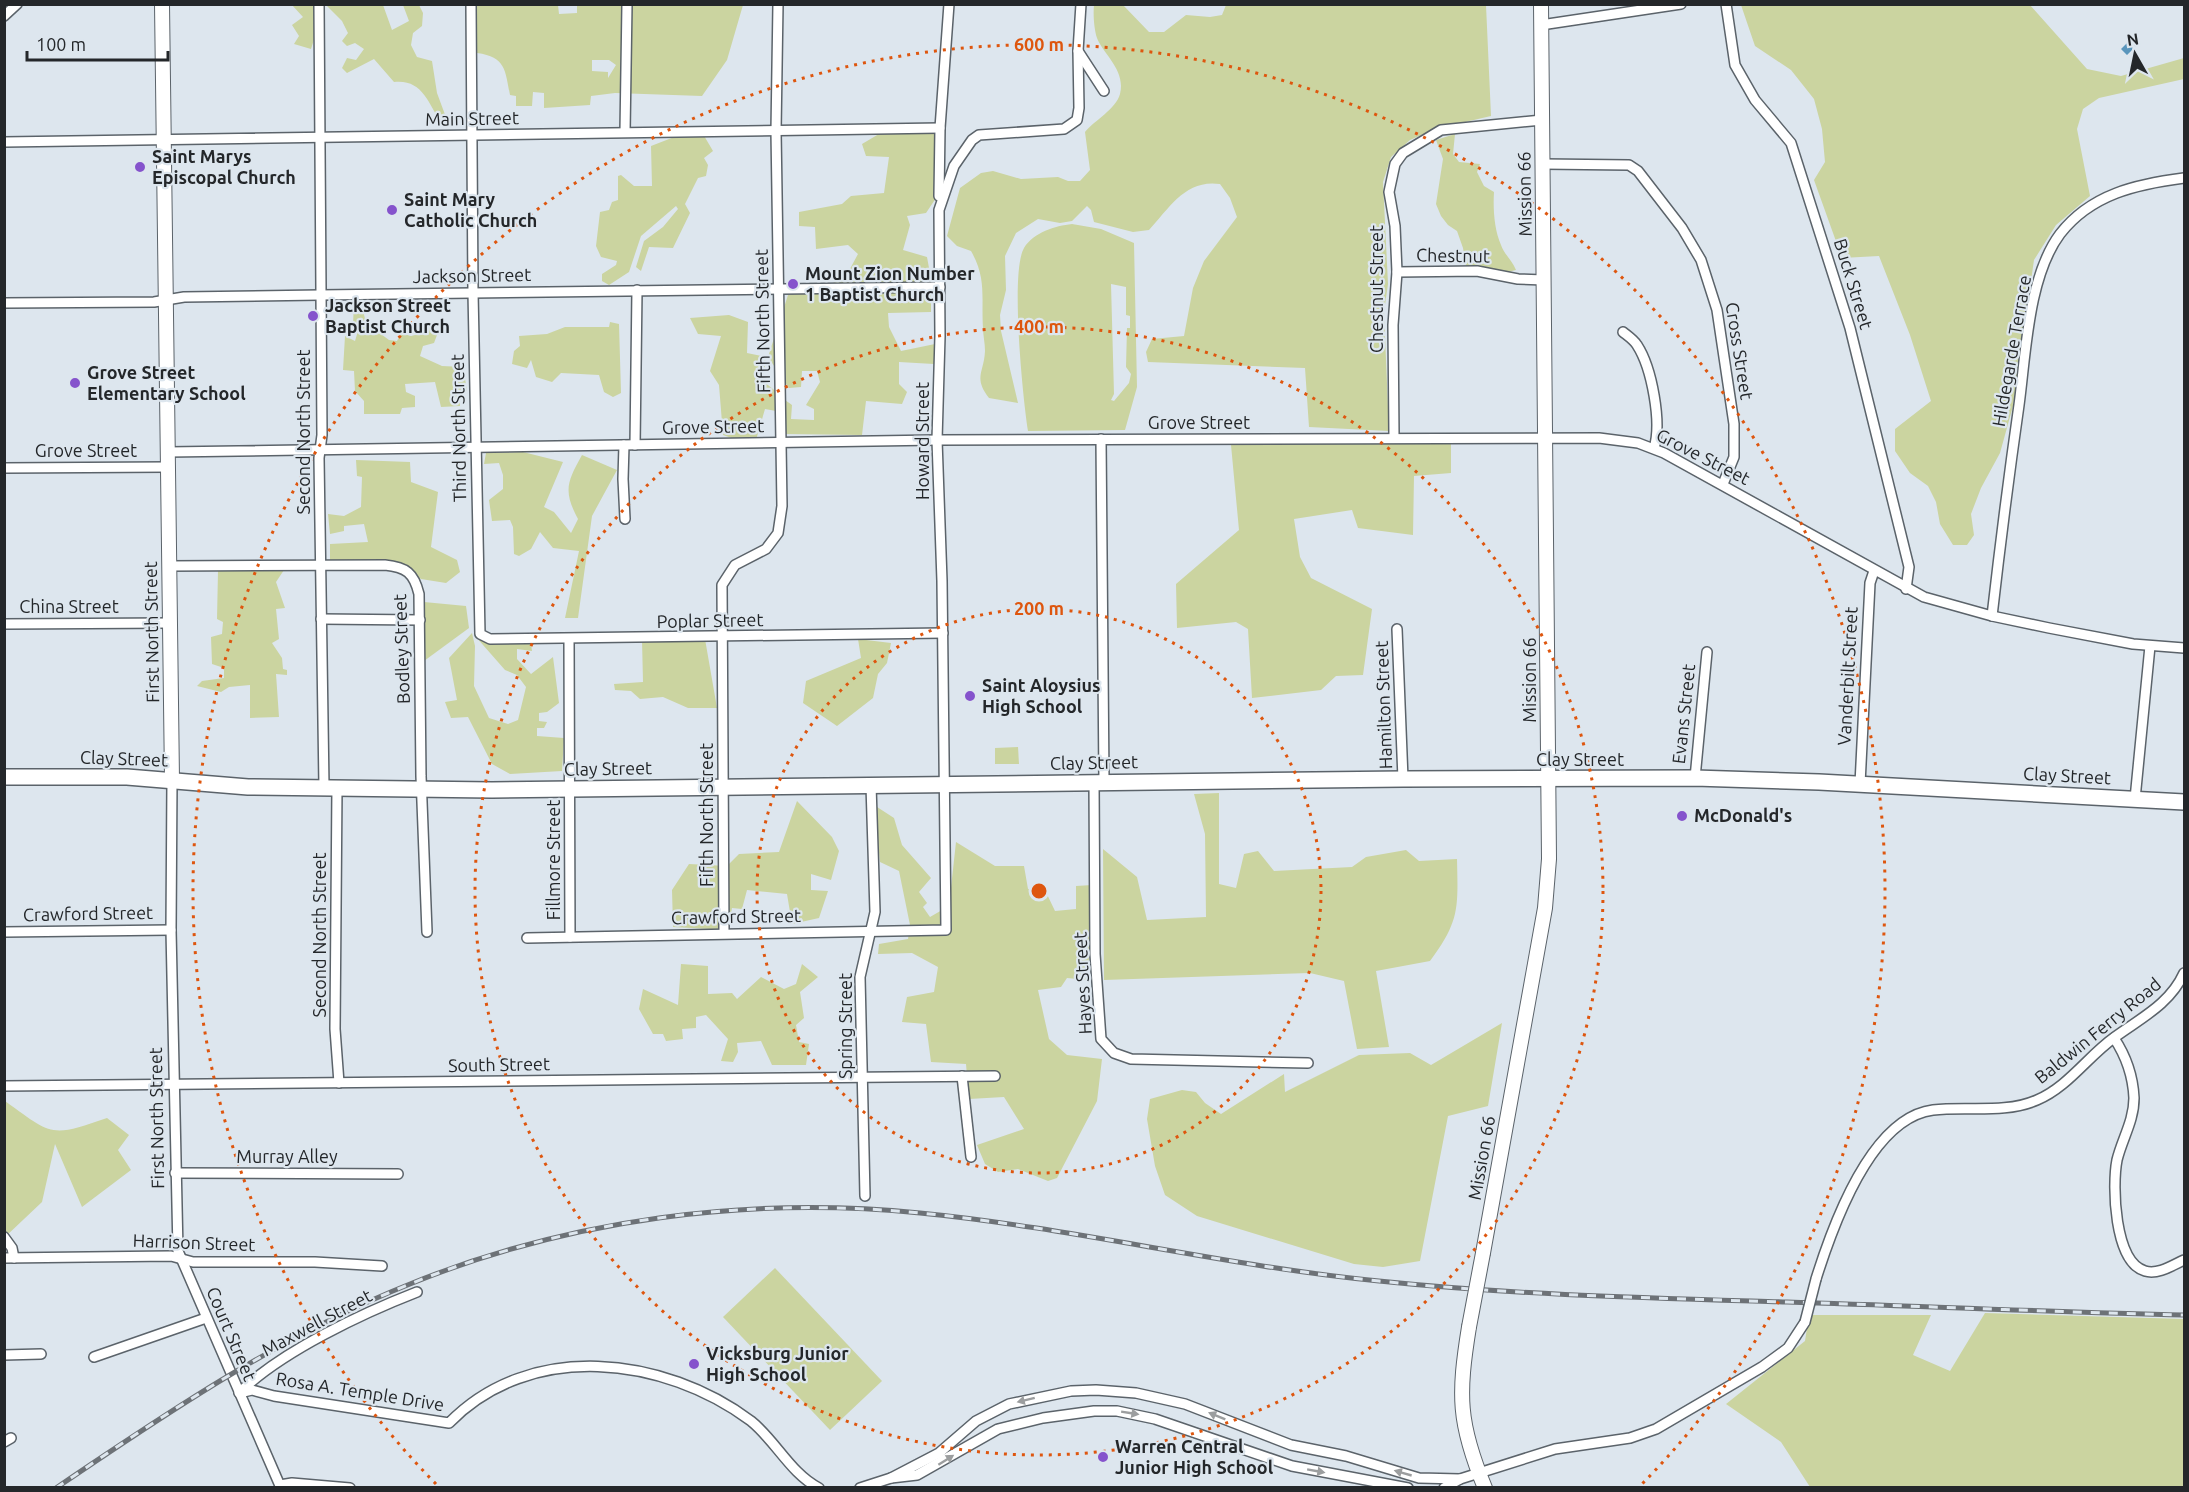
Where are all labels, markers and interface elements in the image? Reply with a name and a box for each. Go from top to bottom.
scale bar [27,24,168,62]
north arrow [2105,24,2165,84]
text: N [2125,29,2140,49]
text: 100 m [36,34,86,54]
text: 600 m [1014,34,1064,54]
street label: Main Street [425,107,519,129]
place label: Saint Marys Episcopal Church [152,146,296,187]
street label: Mission 66 [1513,151,1535,237]
marker: Saint Marys Episcopal Church [133,160,147,174]
place label: Saint Mary Catholic Church [404,189,537,230]
marker: Saint Mary Catholic Church [385,203,399,217]
street label: Chestnut Street [1366,225,1386,353]
street label: Buck Street [1831,236,1877,331]
street label: Chestnut [1416,244,1490,266]
street label: Fifth North Street [751,249,773,393]
place label: Mount Zion Number 1 Baptist Church [805,263,975,304]
street label: Jackson Street [413,264,531,286]
street label: Hildegarde Terrace [1988,274,2034,428]
marker: Mount Zion Number 1 Baptist Church [786,277,800,291]
place label: Jackson Street Baptist Church [325,295,451,336]
street label: Cross Street [1722,301,1758,401]
marker: Jackson Street Baptist Church [306,309,320,323]
text: 400 m [1014,316,1064,336]
street label: Second North Street [293,349,313,515]
street label: Third North Street [447,354,469,502]
place label: Grove Street Elementary School [87,362,246,403]
marker: Grove Street Elementary School [68,376,82,390]
street label: Howard Street [912,382,932,500]
street label: Grove Street [1148,412,1250,432]
street label: Grove Street [662,415,764,437]
street label: Grove Street [1653,424,1754,488]
street label: Grove Street [35,440,137,460]
street label: First North Street [140,561,162,703]
street label: Bodley Street [389,594,413,704]
street label: China Street [19,596,119,616]
text: 200 m [1014,598,1064,618]
street label: Vanderbilt Street [1833,606,1861,746]
street label: Poplar Street [656,609,764,631]
street label: Mission 66 [1519,637,1539,723]
street label: Hamilton Street [1371,640,1395,770]
street label: Evans Street [1668,663,1698,765]
place label: Saint Aloysius High School [982,675,1101,716]
marker: Saint Aloysius High School [963,689,977,703]
street label: Fifth North Street [696,743,716,887]
street label: Clay Street [80,746,168,770]
street label: Clay Street [1536,749,1624,769]
street label: Clay Street [1050,751,1138,773]
street label: Clay Street [564,757,652,779]
street label: Clay Street [2023,763,2112,787]
street label: Fillmore Street [543,800,563,920]
place label: McDonald's [1694,805,1792,825]
marker: McDonald's [1675,809,1689,823]
street label: Second North Street [309,852,329,1018]
centre of rings [1029,881,1049,901]
street label: Crawford Street [23,902,153,924]
street label: Crawford Street [671,905,801,927]
street label: Hayes Street [1069,931,1095,1035]
street label: Spring Street [835,973,855,1079]
street label: Baldwin Ferry Road [2030,973,2164,1087]
street label: First North Street [145,1047,167,1189]
street label: South Street [448,1053,550,1075]
street label: Mission 66 [1464,1114,1498,1202]
street label: Murray Alley [236,1146,338,1166]
street label: Harrison Street [132,1230,256,1254]
street label: Court Street [203,1284,261,1384]
street label: Maxwell Street [258,1285,375,1360]
place label: Vicksburg Junior High School [706,1343,849,1384]
marker: Vicksburg Junior High School [687,1357,701,1371]
street label: Rosa A. Temple Drive [275,1368,446,1414]
one-way arrow [1017,1396,1036,1406]
one-way arrow [1121,1409,1140,1418]
one-way arrow [1208,1411,1226,1420]
place label: Warren Central Junior High School [1115,1436,1274,1477]
marker: Warren Central Junior High School [1096,1450,1110,1464]
one-way arrow [937,1454,954,1465]
one-way arrow [1306,1467,1325,1476]
one-way arrow [1394,1468,1412,1477]

